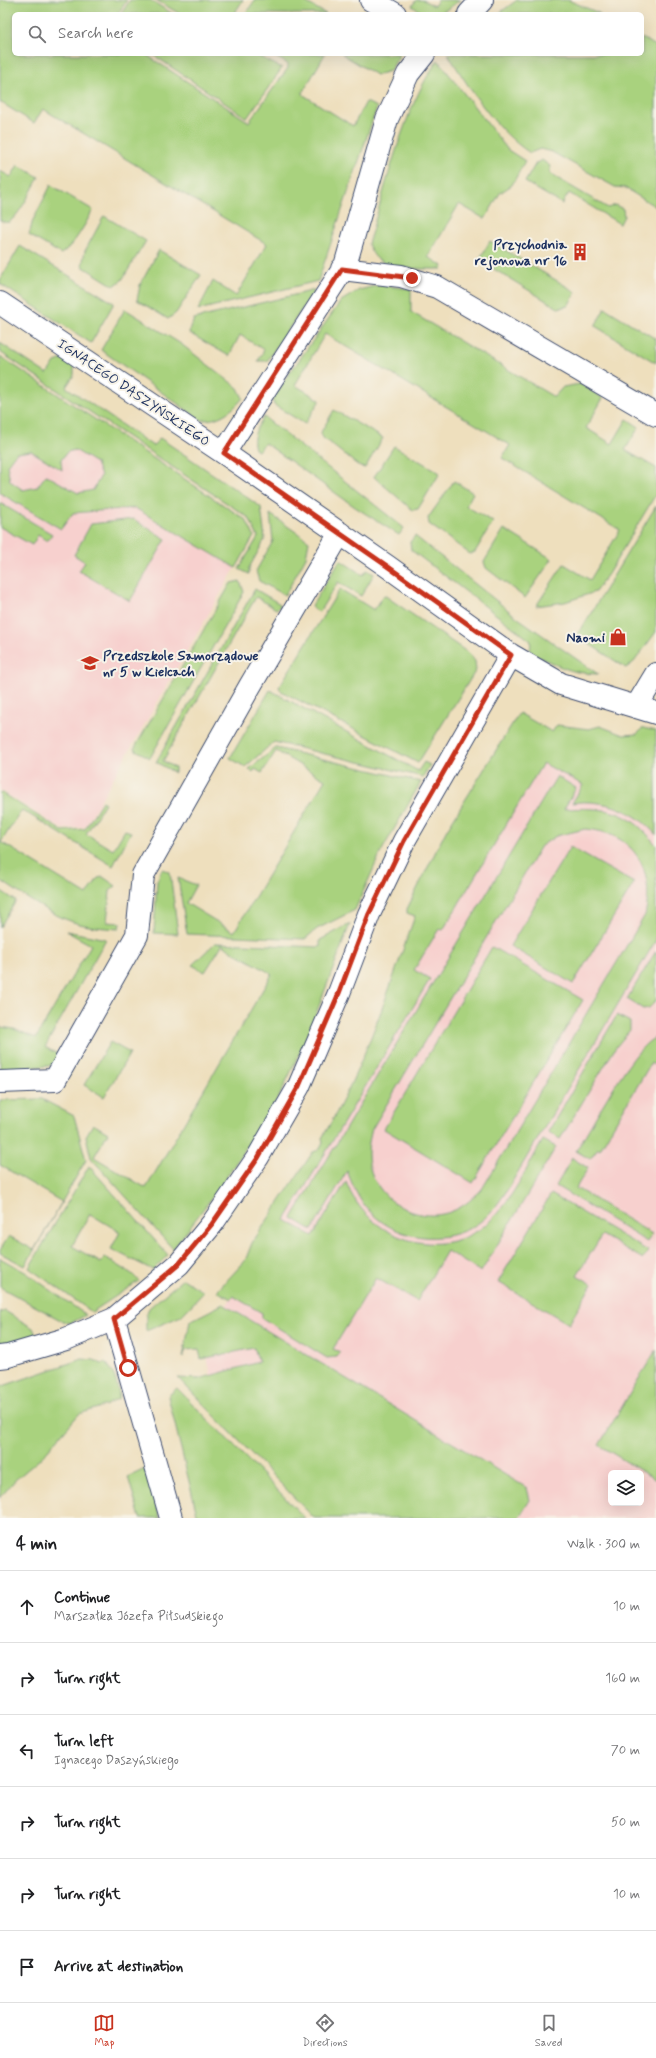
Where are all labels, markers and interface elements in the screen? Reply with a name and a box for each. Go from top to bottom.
search box [12,12,644,56]
icon: search [26,23,48,45]
text: Search here [58,24,134,44]
place label: Przychodnia rejonowa nr 16 [475,236,568,271]
building icon: Przychodnia rejonowa nr 16 [570,242,590,262]
route end [403,269,421,287]
street label: IGNACEGO DASZYŃSKIEGO [54,335,213,451]
shop icon: Naomi [608,627,628,647]
place label: Naomi [566,629,605,647]
place label: Przedszkole Samorządowe nr 5 w Kielcach [103,647,259,681]
school or university icon: Przedszkole Samorządowe nr 5 w Kielcach [80,653,100,673]
route start [119,1359,137,1377]
map controls [608,1470,644,1506]
button: layers [608,1470,644,1506]
text: 4 min [16,1533,57,1555]
text: Walk · 300 m [567,1536,640,1553]
text: Continue [54,1588,110,1608]
icon: ahead [16,1596,38,1618]
text: 10 m [613,1598,640,1615]
text: Marszałka Józefa Piłsudskiego [54,1608,223,1625]
icon: right [16,1668,38,1690]
text: Turn right [54,1669,121,1689]
text: 160 m [605,1670,640,1687]
text: Turn left [54,1732,114,1752]
icon: left [16,1740,38,1762]
text: 70 m [611,1742,640,1759]
text: Ignacego Daszyńskiego [54,1752,179,1769]
icon: right [16,1812,38,1834]
text: Turn right [54,1813,121,1833]
text: 50 m [611,1814,640,1831]
icon: right [16,1884,38,1906]
text: Turn right [54,1885,121,1905]
text: 10 m [613,1886,640,1903]
icon: arrive [16,1956,38,1978]
text: Arrive at destination [54,1957,183,1977]
tab: Map [93,2012,115,2050]
tab: Directions [302,2012,348,2050]
tab: Saved [535,2012,562,2050]

